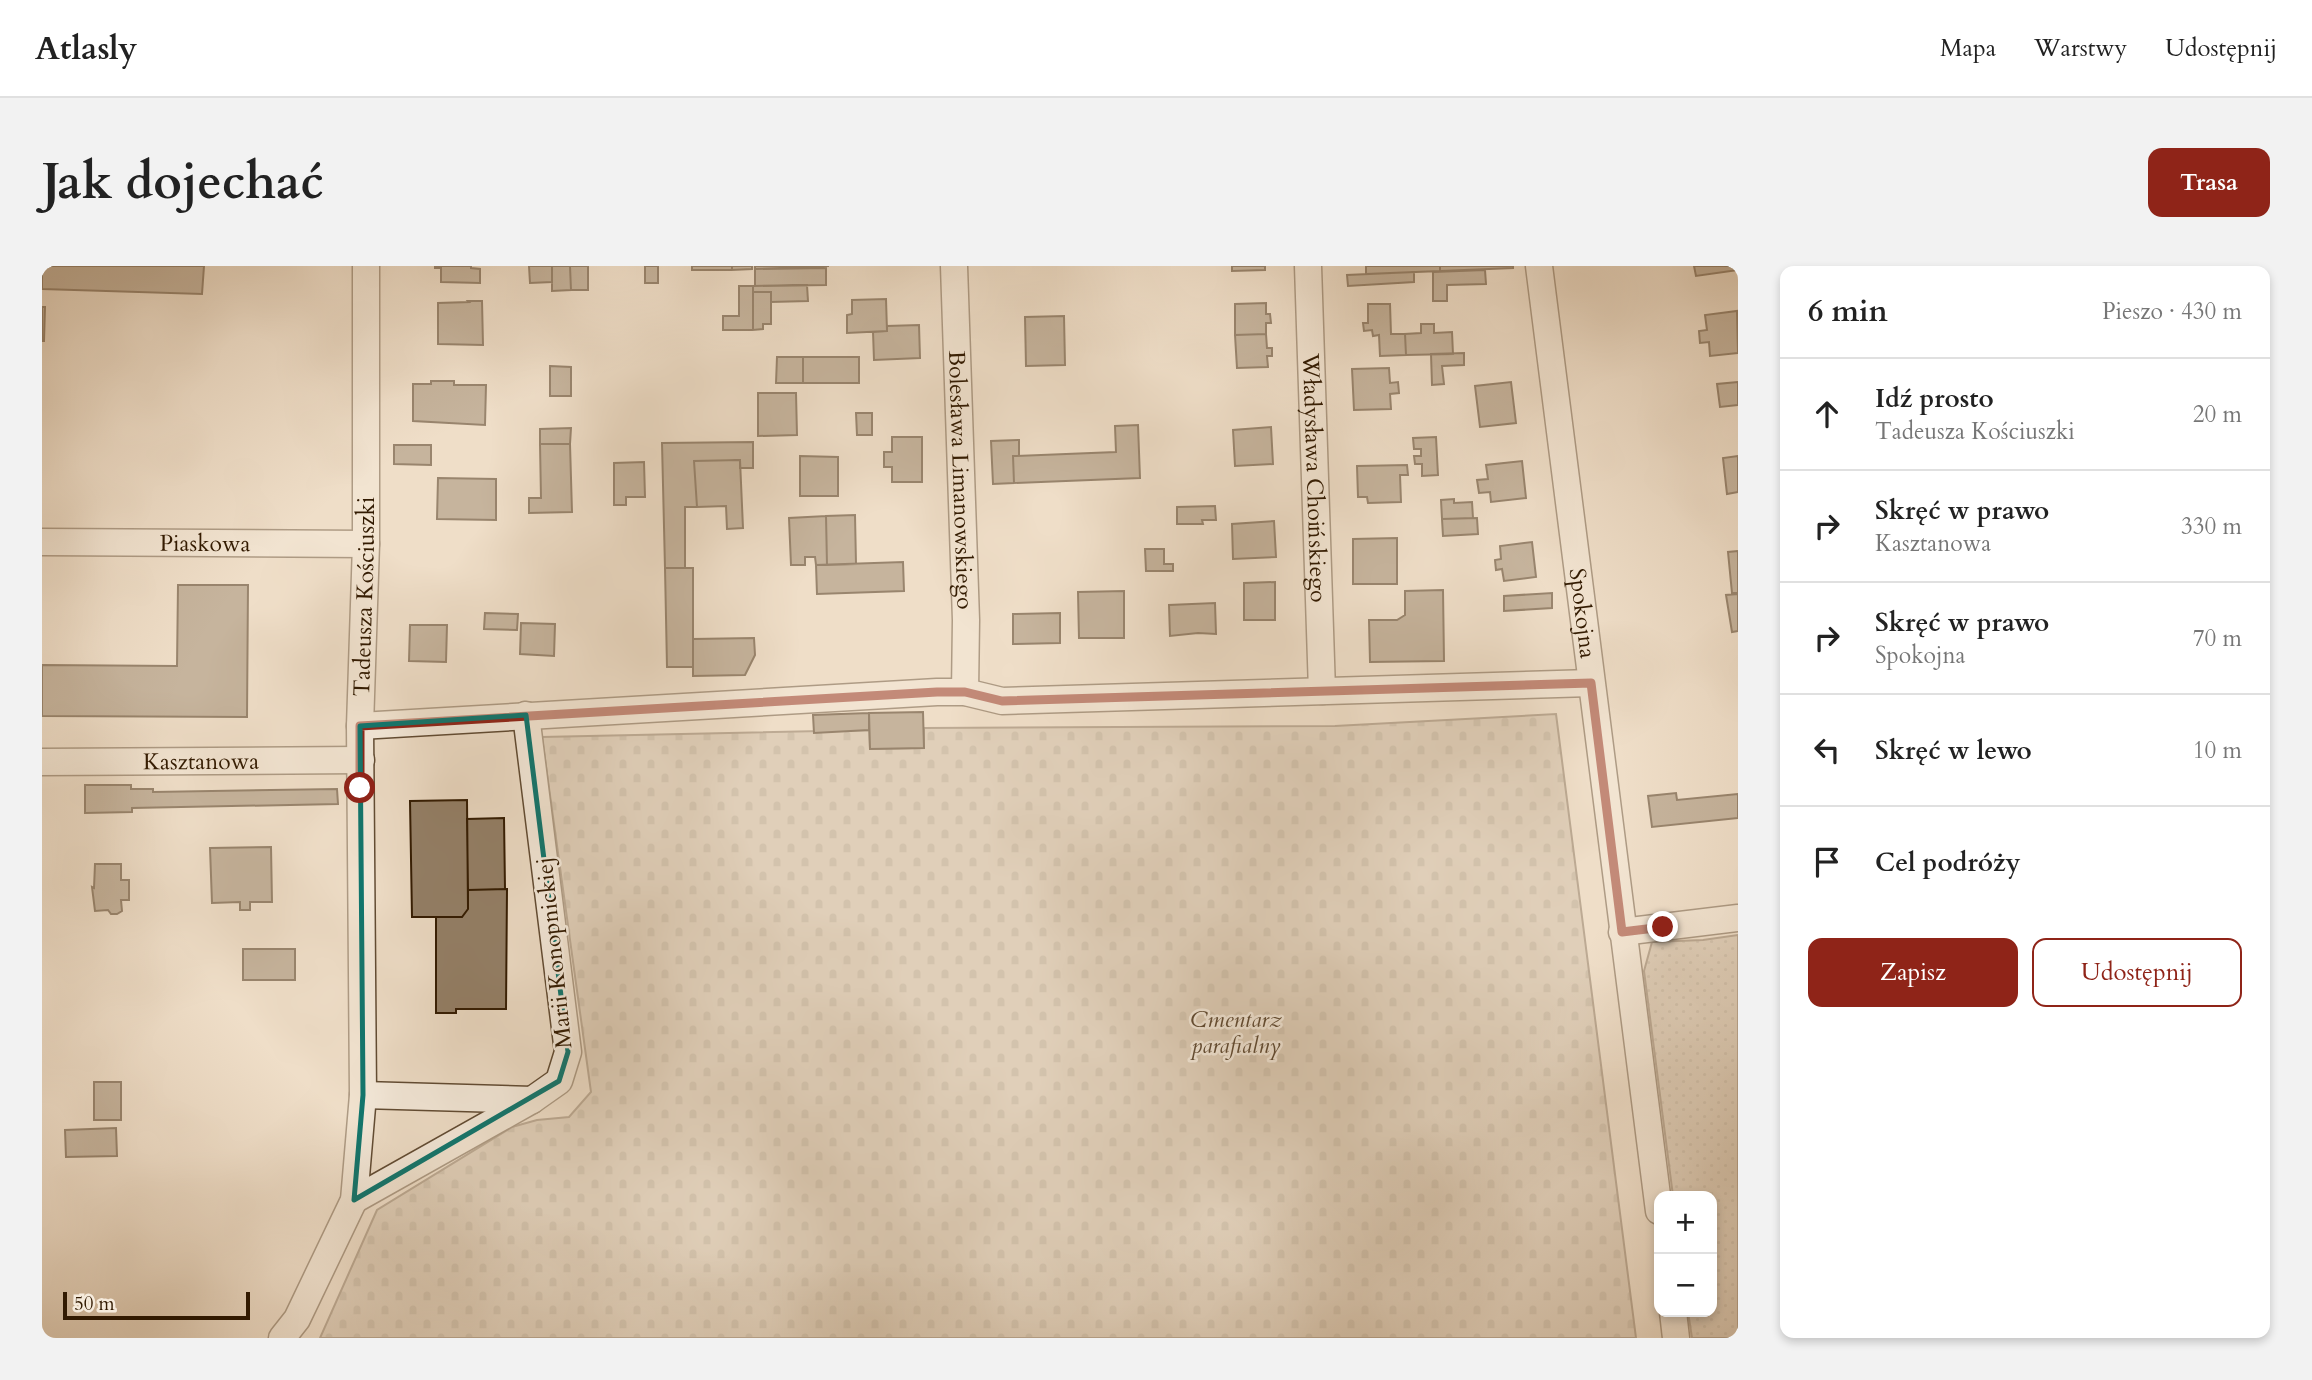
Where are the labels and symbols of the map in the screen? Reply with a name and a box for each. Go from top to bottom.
street label: Bolesława Limanowskiego [941,350,981,610]
street label: Władysława Choińskiego [1295,352,1335,603]
street label: Tadeusza Kościuszki [345,497,382,697]
street label: Piaskowa [159,527,251,559]
street label: Spokojna [1562,566,1604,660]
street label: Kasztanowa [143,745,259,777]
route start [344,772,375,803]
street label: Marii Konopnickiej [529,856,579,1050]
route end [1647,911,1678,942]
park label: Cmentarz parafialny [1189,1004,1282,1061]
scale bar [63,1289,250,1321]

